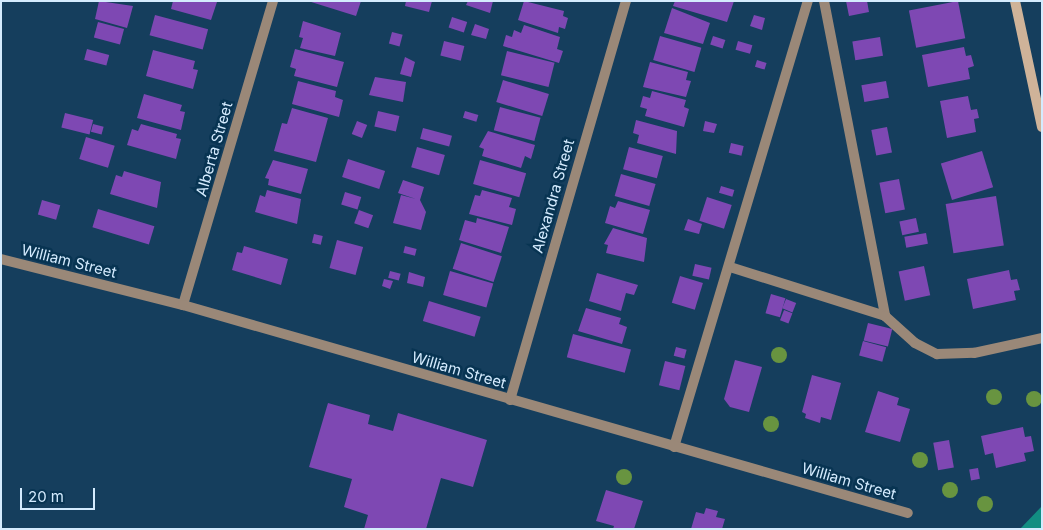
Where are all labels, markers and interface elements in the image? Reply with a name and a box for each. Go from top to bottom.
street label: Alberta Street [192,100,236,198]
street label: Alexandra Street [528,137,578,255]
street label: William Street [20,240,118,282]
street label: William Street [410,348,508,392]
street label: William Street [800,459,898,503]
scale bar [22,478,98,510]
text: 20 m [28,487,64,506]

